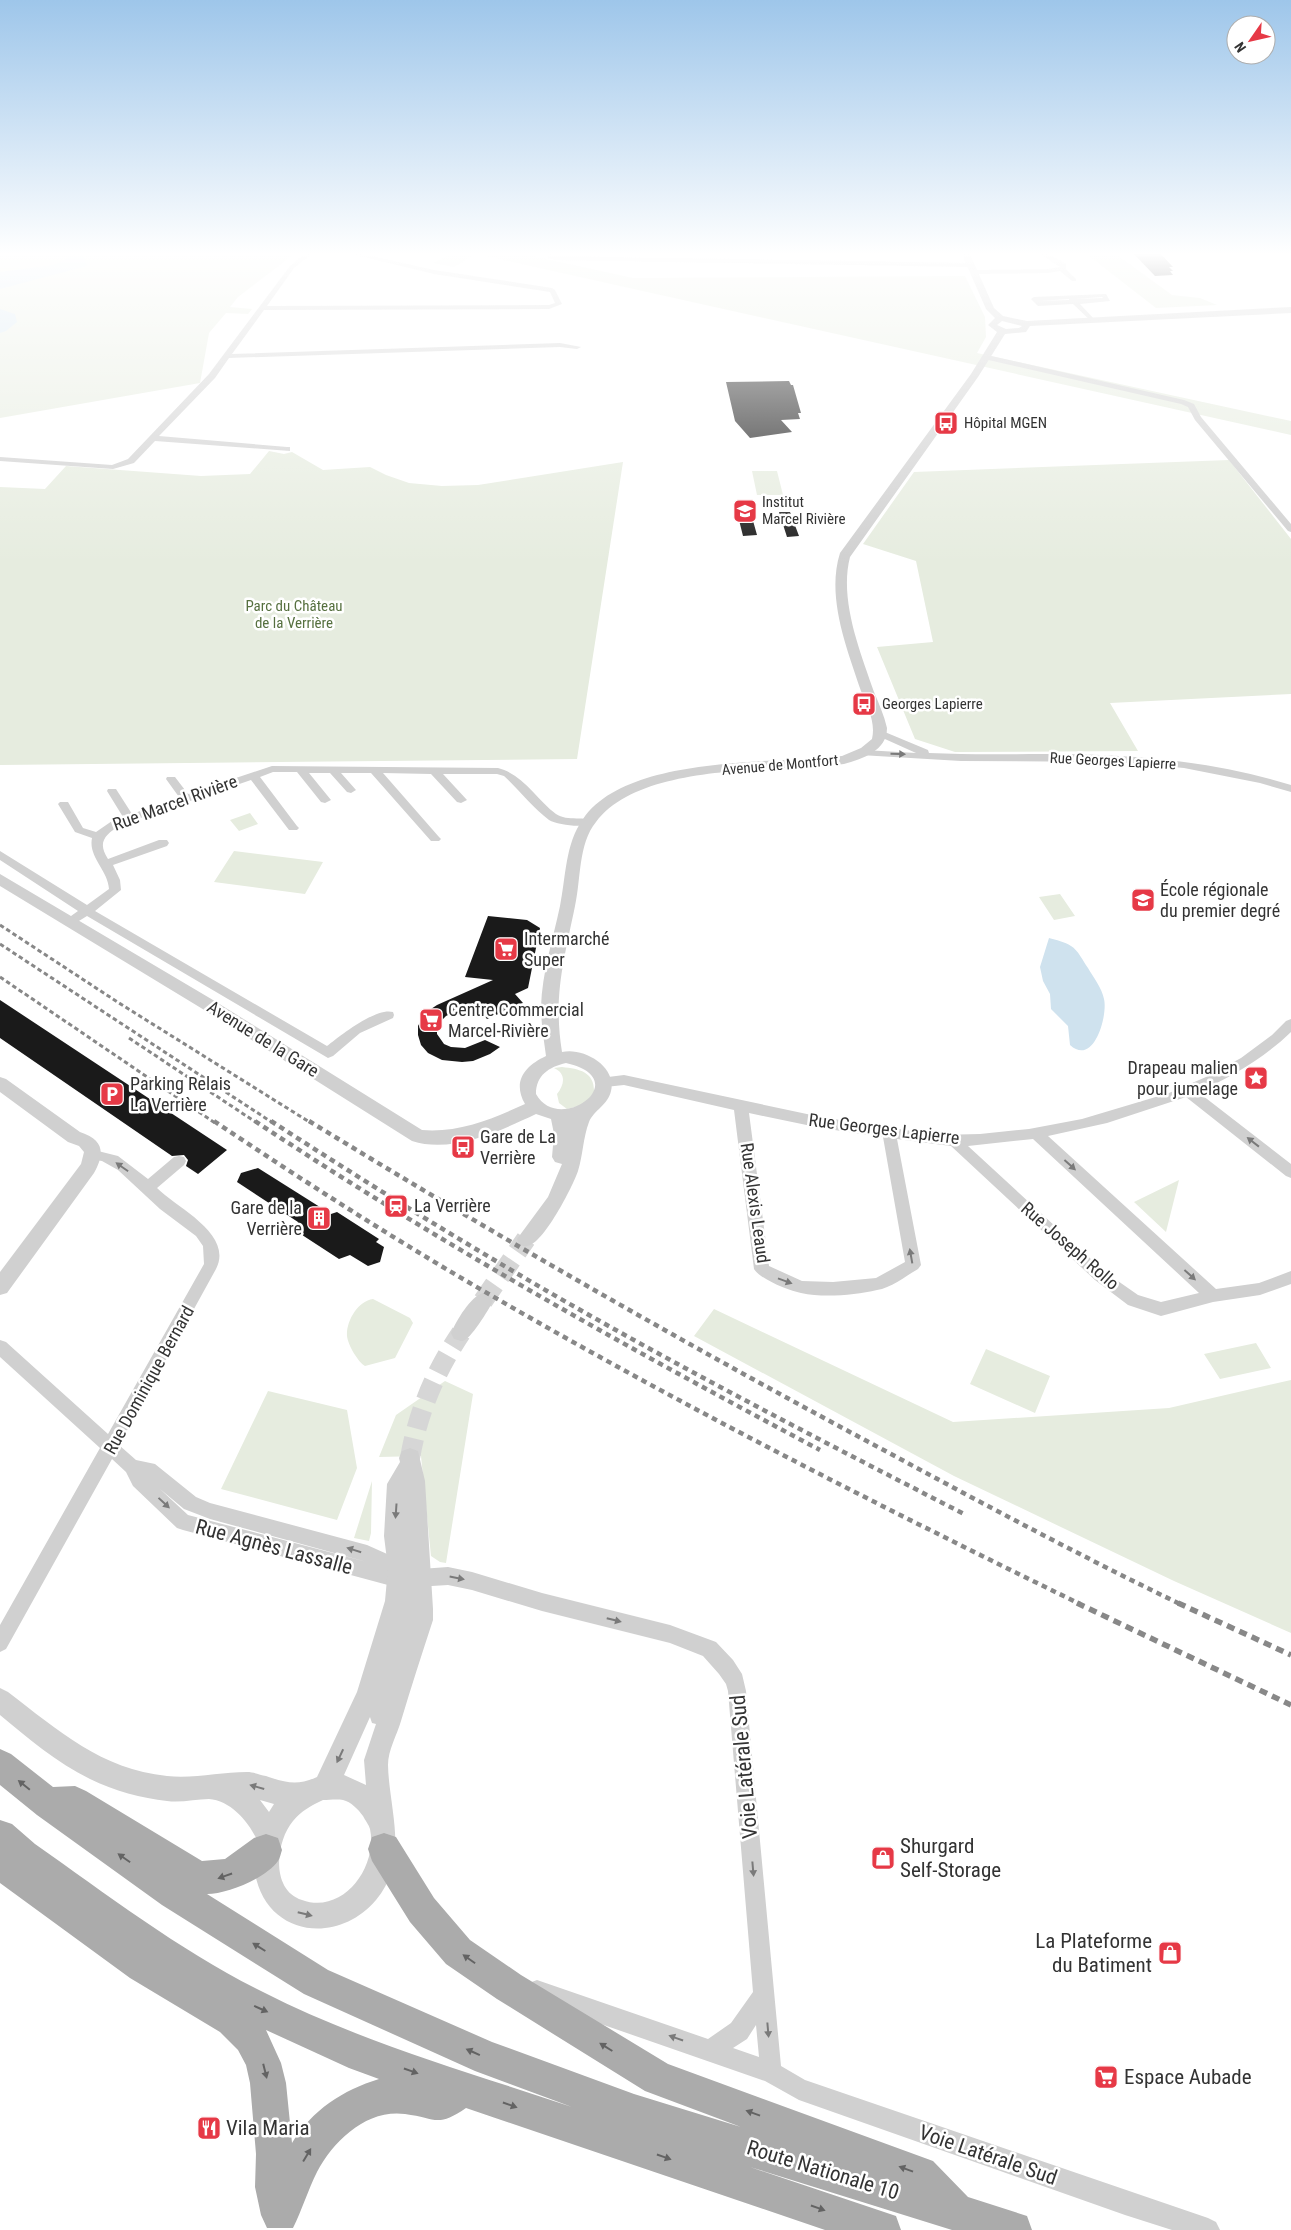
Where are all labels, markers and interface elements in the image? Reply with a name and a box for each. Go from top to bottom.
north arrow [1226,15,1276,65]
text: N [1231,39,1249,55]
bus stop icon: Hôpital MGEN [933,410,959,436]
place label: Hôpital MGEN [964,414,1047,432]
place label: Institut Marcel Rivière [762,493,846,528]
school or university icon: Institut Marcel Rivière [732,498,758,524]
park label: Parc du Château de la Verrière [245,597,343,632]
bus stop icon: Georges Lapierre [851,691,877,717]
place label: Georges Lapierre [882,695,983,713]
street label: Rue Georges Lapierre [1049,749,1177,773]
one-way arrow [890,750,906,758]
street label: Avenue de Montfort [721,751,839,779]
street label: Rue Marcel Rivière [110,770,240,835]
place label: École régionale du premier degré [1160,879,1280,921]
school or university icon: École régionale du premier degré [1130,887,1156,913]
place label: Intermarché Super [524,928,609,970]
supermarket icon: Intermarché Super [493,936,519,962]
street label: Avenue de la Gare [204,996,323,1081]
place label: Centre Commercial Marcel-Rivière [448,999,584,1041]
supermarket icon: Centre Commercial Marcel-Rivière [418,1007,444,1033]
place label: Drapeau malien pour jumelage [1128,1057,1238,1099]
place icon: Drapeau malien pour jumelage [1243,1065,1269,1091]
place label: Parking Relais La Verrière [130,1073,231,1115]
parking icon: Parking Relais La Verrière [99,1081,125,1107]
street label: Rue Georges Lapierre [807,1109,961,1148]
place label: Gare de La Verrière [480,1126,556,1168]
bus stop icon: Gare de La Verrière [450,1134,476,1160]
one-way arrow [1247,1136,1260,1147]
street label: Rue Alexis Leaud [737,1141,774,1265]
one-way arrow [1063,1159,1075,1171]
one-way arrow [115,1162,129,1172]
station icon: La Verrière [383,1193,409,1219]
place label: La Verrière [414,1195,491,1216]
place label: Gare de la Verrière [231,1197,302,1239]
street label: Rue Joseph Rollo [1017,1197,1124,1294]
building icon: Gare de la Verrière [306,1205,332,1231]
one-way arrow [907,1247,915,1263]
one-way arrow [1183,1269,1195,1281]
one-way arrow [778,1277,793,1285]
street label: Rue Dominique Bernard [99,1302,198,1458]
one-way arrow [157,1498,170,1509]
one-way arrow [392,1503,400,1519]
street label: Rue Agnès Lassalle [193,1514,355,1580]
one-way arrow [346,1545,361,1553]
one-way arrow [450,1575,466,1583]
one-way arrow [607,1617,622,1625]
street label: Voie Latérale Sud [726,1694,762,1840]
one-way arrow [336,1749,344,1763]
one-way arrow [18,1779,31,1790]
one-way arrow [249,1782,264,1790]
place label: Shurgard Self-Storage [900,1834,1001,1882]
shop icon: Shurgard Self-Storage [870,1845,896,1871]
one-way arrow [117,1853,130,1863]
one-way arrow [749,1861,757,1877]
one-way arrow [218,1873,233,1880]
one-way arrow [298,1910,313,1918]
place label: La Plateforme du Batiment [1035,1929,1152,1977]
shop icon: La Plateforme du Batiment [1157,1940,1183,1966]
one-way arrow [253,1942,266,1951]
one-way arrow [462,1954,476,1964]
one-way arrow [254,2006,268,2014]
one-way arrow [764,2023,772,2039]
one-way arrow [669,2034,684,2041]
one-way arrow [599,2042,613,2051]
one-way arrow [466,2047,480,2055]
one-way arrow [261,2063,269,2078]
supermarket icon: Espace Aubade [1093,2064,1119,2090]
place label: Espace Aubade [1124,2065,1252,2089]
one-way arrow [403,2068,418,2075]
one-way arrow [502,2101,517,2109]
one-way arrow [746,2109,761,2116]
restaurant icon: Vila Maria [196,2115,222,2141]
place label: Vila Maria [226,2116,310,2140]
street label: Voie Latérale Sud [916,2120,1060,2190]
street label: Route Nationale 10 [744,2135,902,2205]
one-way arrow [302,2148,311,2161]
one-way arrow [656,2153,671,2161]
one-way arrow [898,2165,913,2173]
one-way arrow [810,2205,825,2213]

